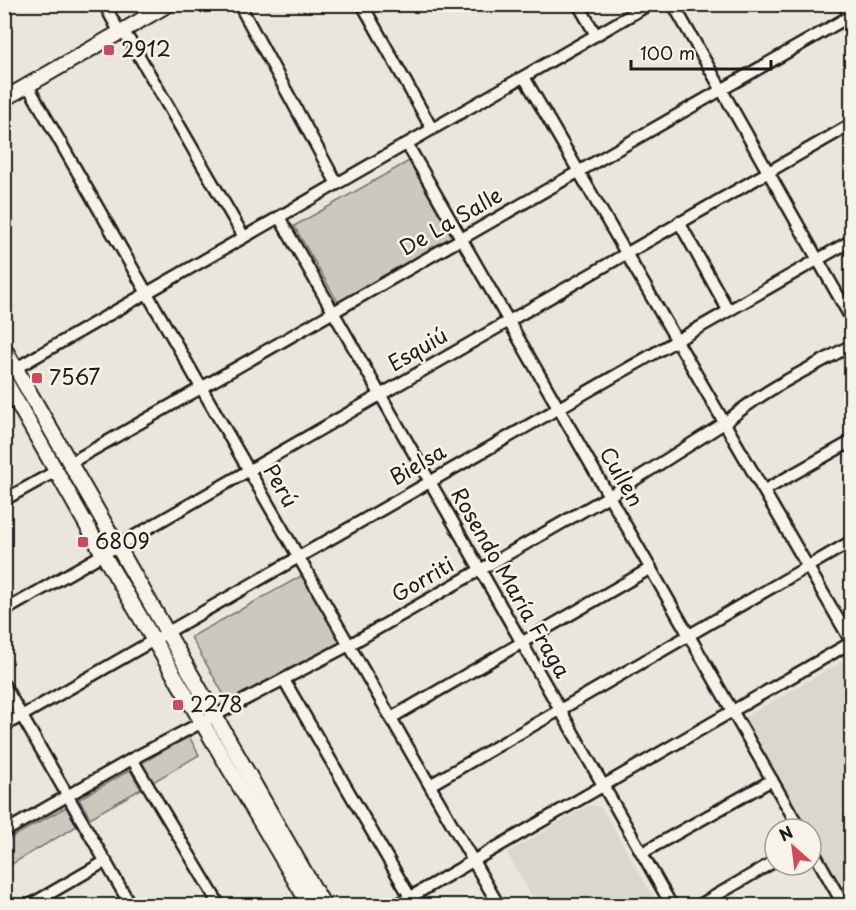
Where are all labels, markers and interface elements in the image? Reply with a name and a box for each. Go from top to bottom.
place label: 2912 [121,32,171,64]
scale bar [631,33,770,71]
text: 100 m [640,39,695,66]
marker: 2912 [102,43,116,57]
street label: De La Salle [393,178,507,263]
street label: Esquiú [381,318,453,378]
place label: 7567 [49,360,100,392]
marker: 7567 [30,371,44,385]
street label: Bielsa [383,434,451,492]
street label: Cullen [593,440,653,512]
street label: Perú [257,457,307,513]
street label: Rosendo María Fraga [444,481,580,684]
place label: 6809 [95,524,150,556]
marker: 6809 [76,535,90,549]
street label: Gorriti [385,548,459,609]
place label: 2278 [190,687,243,719]
marker: 2278 [171,698,185,712]
north arrow [763,817,823,877]
text: N [774,819,797,846]

